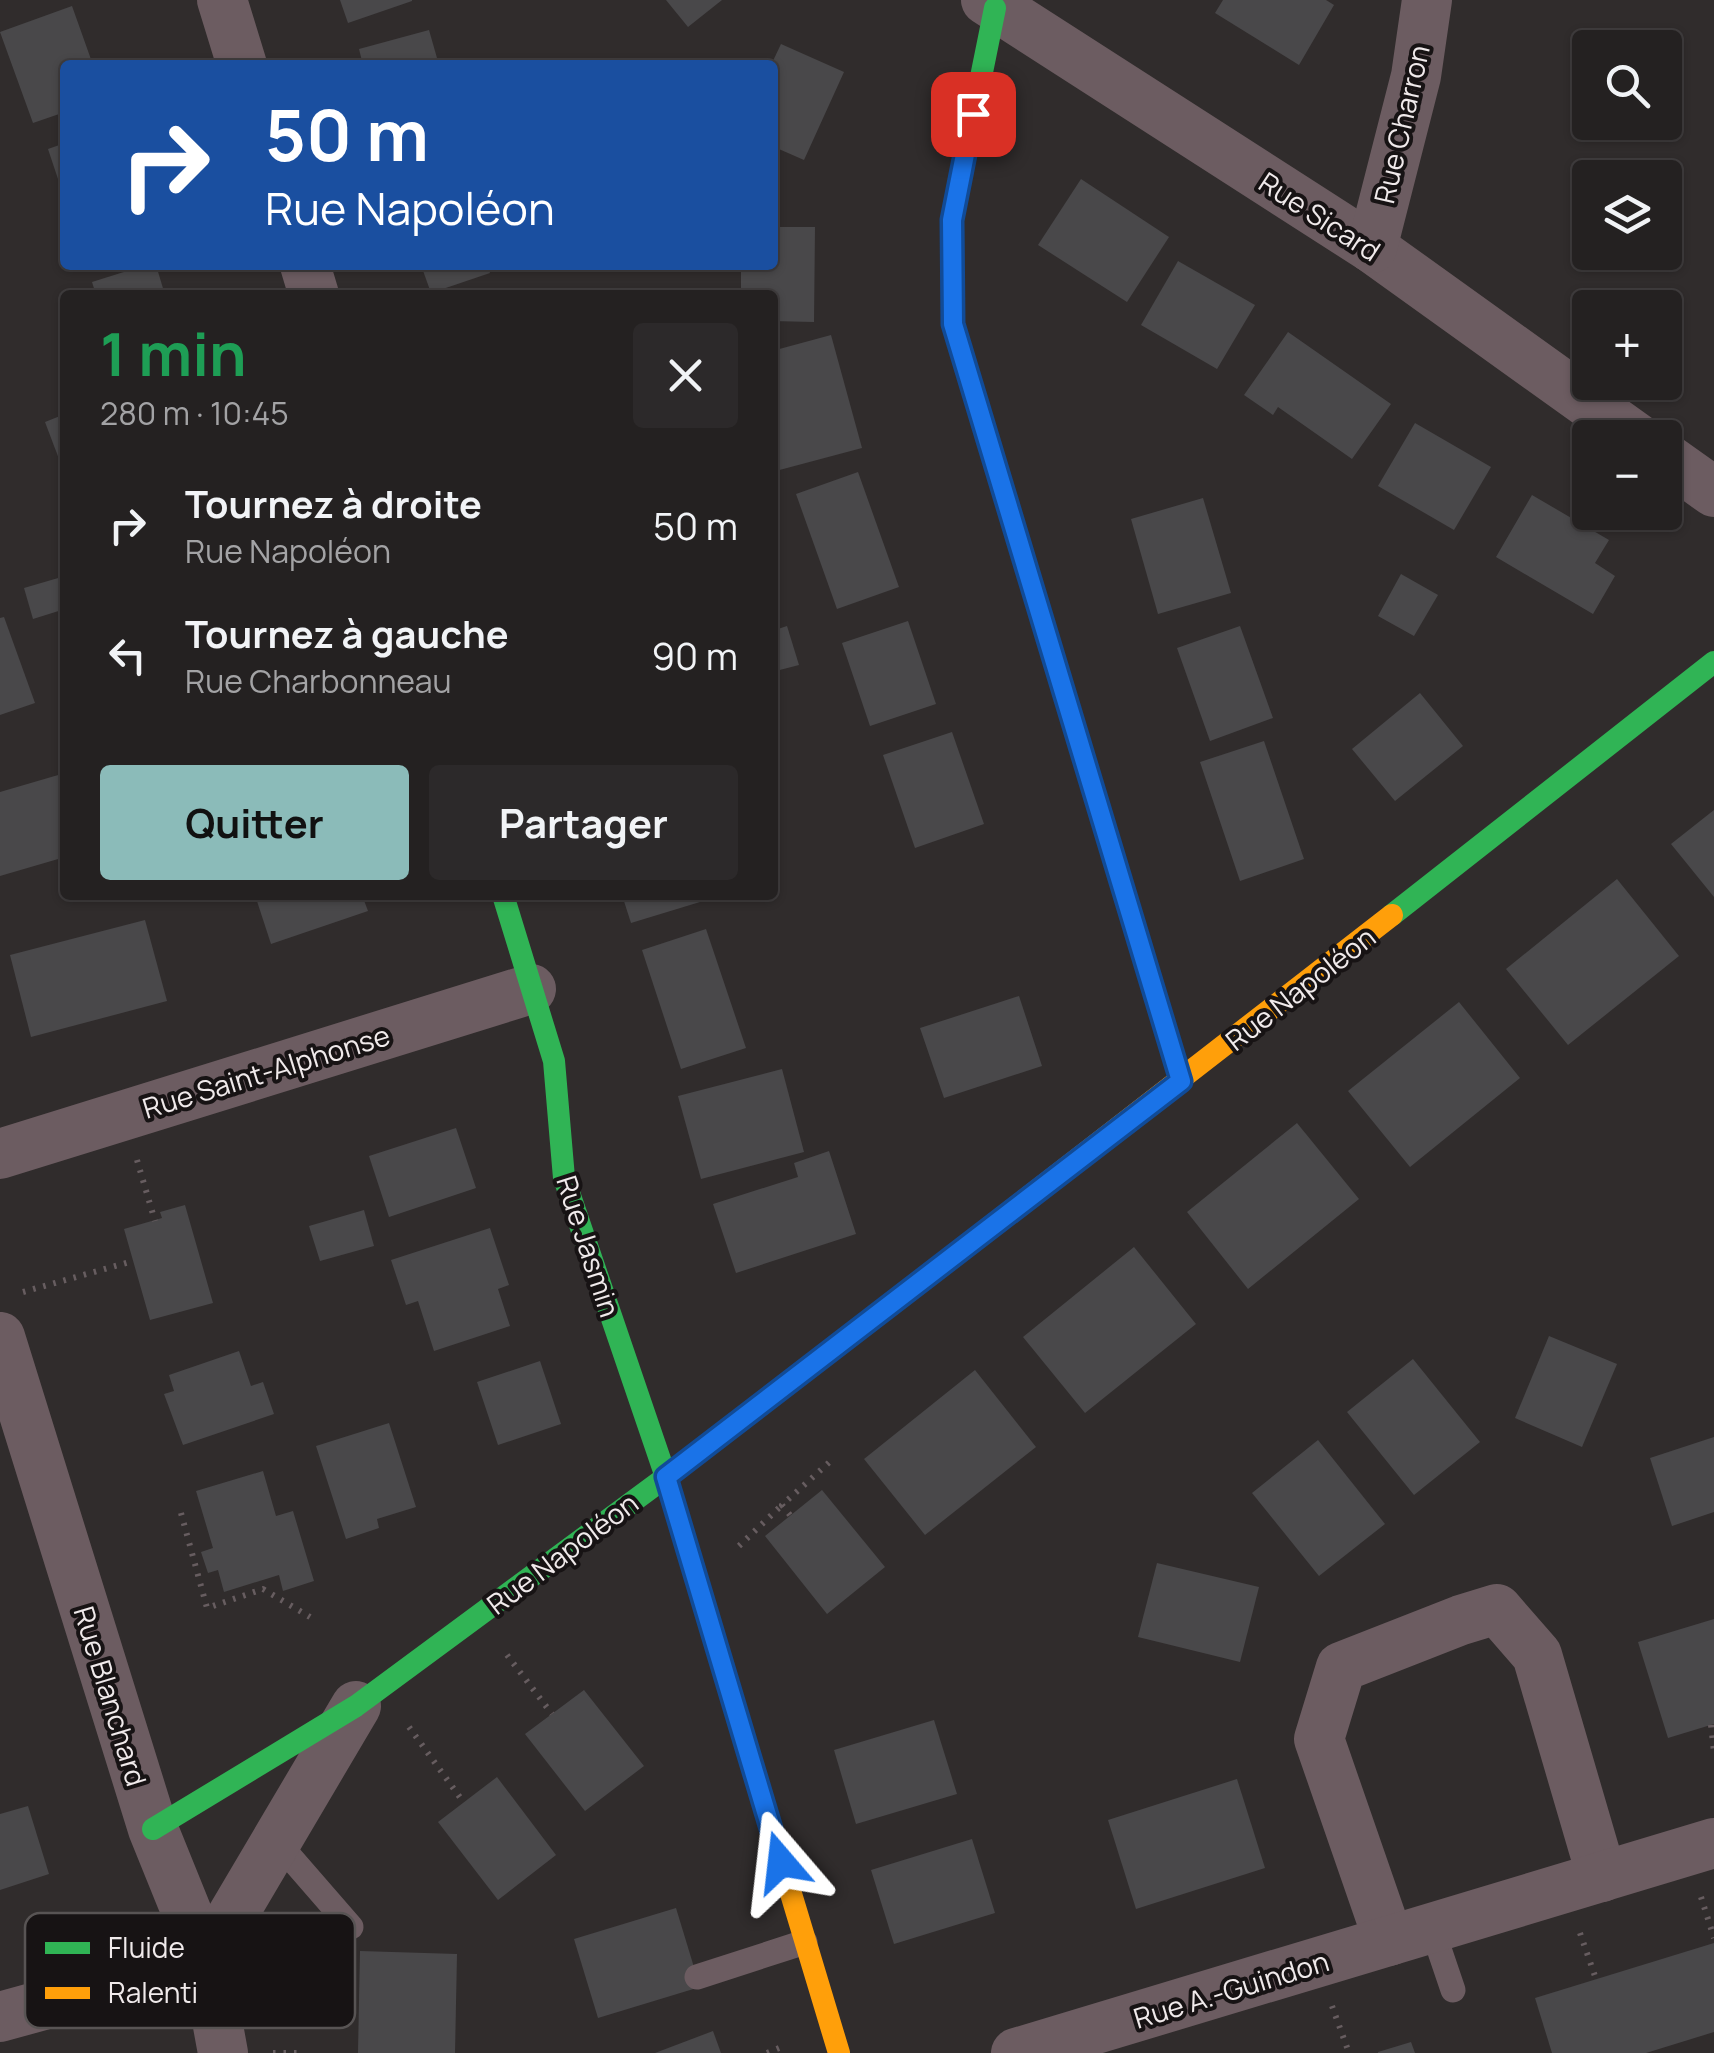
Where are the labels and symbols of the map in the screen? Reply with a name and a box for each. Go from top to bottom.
street label: Rue Charron [1364,41,1438,207]
pin [931,72,1016,157]
street label: Rue Sicard [1252,163,1388,269]
street label: Rue Napoléon [1217,918,1383,1058]
street label: Rue Saint-Alphonse [138,1015,394,1127]
street label: Rue Jasmin [548,1171,630,1321]
street label: Rue Napoléon [479,1484,645,1622]
street label: Rue Blanchard [66,1601,156,1791]
position arrow [729,1810,833,1914]
legend [25,1913,355,2028]
text: Fluide [108,1928,185,1966]
street label: Rue A.-Guindon [1129,1941,1333,2037]
text: Ralenti [108,1973,198,2011]

